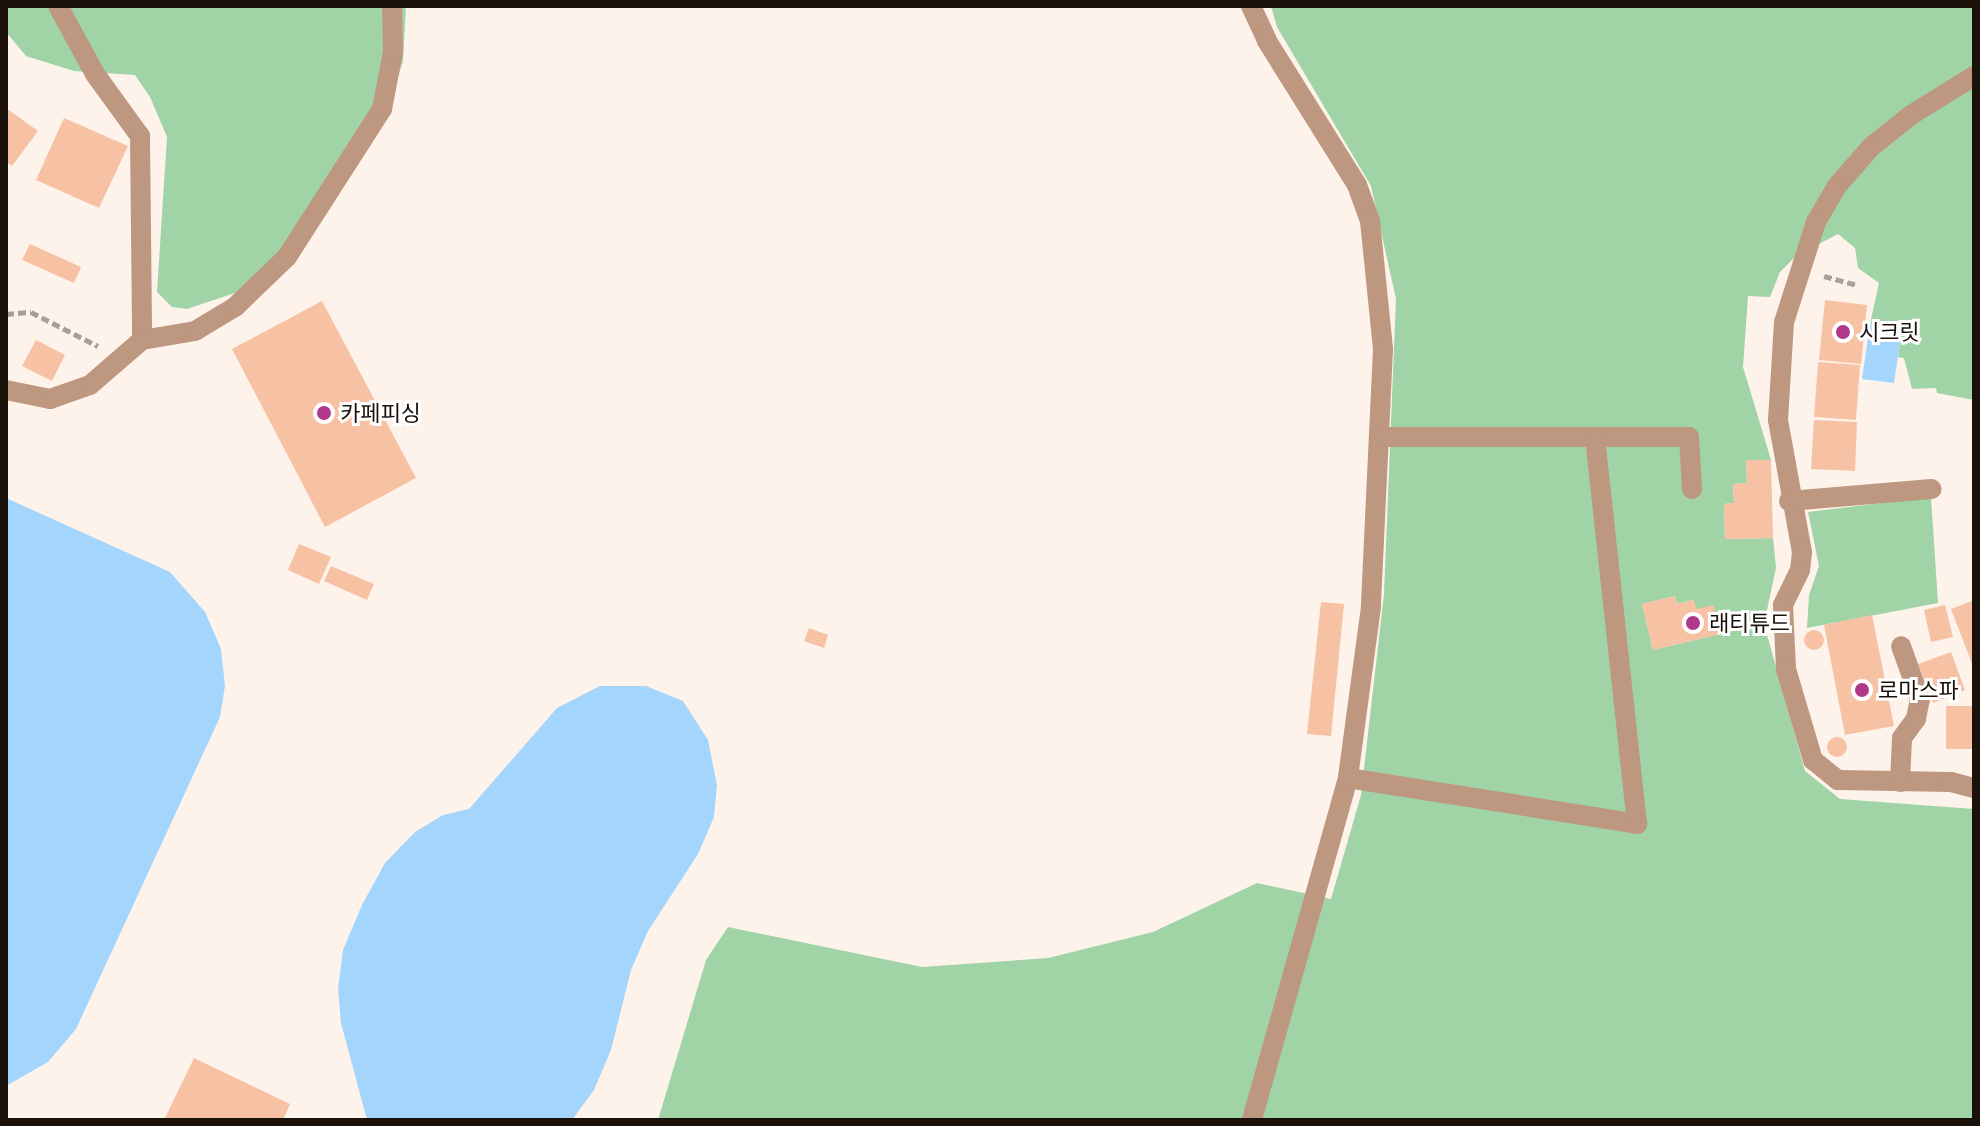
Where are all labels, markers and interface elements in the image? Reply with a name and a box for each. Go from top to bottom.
place label: 시크릿 [1859,319,1920,345]
marker: 시크릿 [1834,323,1852,341]
place label: 카페피싱 [340,400,421,426]
marker: 카페피싱 [315,404,333,422]
place label: 래티튜드 [1709,610,1790,636]
marker: 래티튜드 [1684,614,1702,632]
place label: 로마스파 [1878,677,1959,703]
marker: 로마스파 [1853,681,1871,699]

